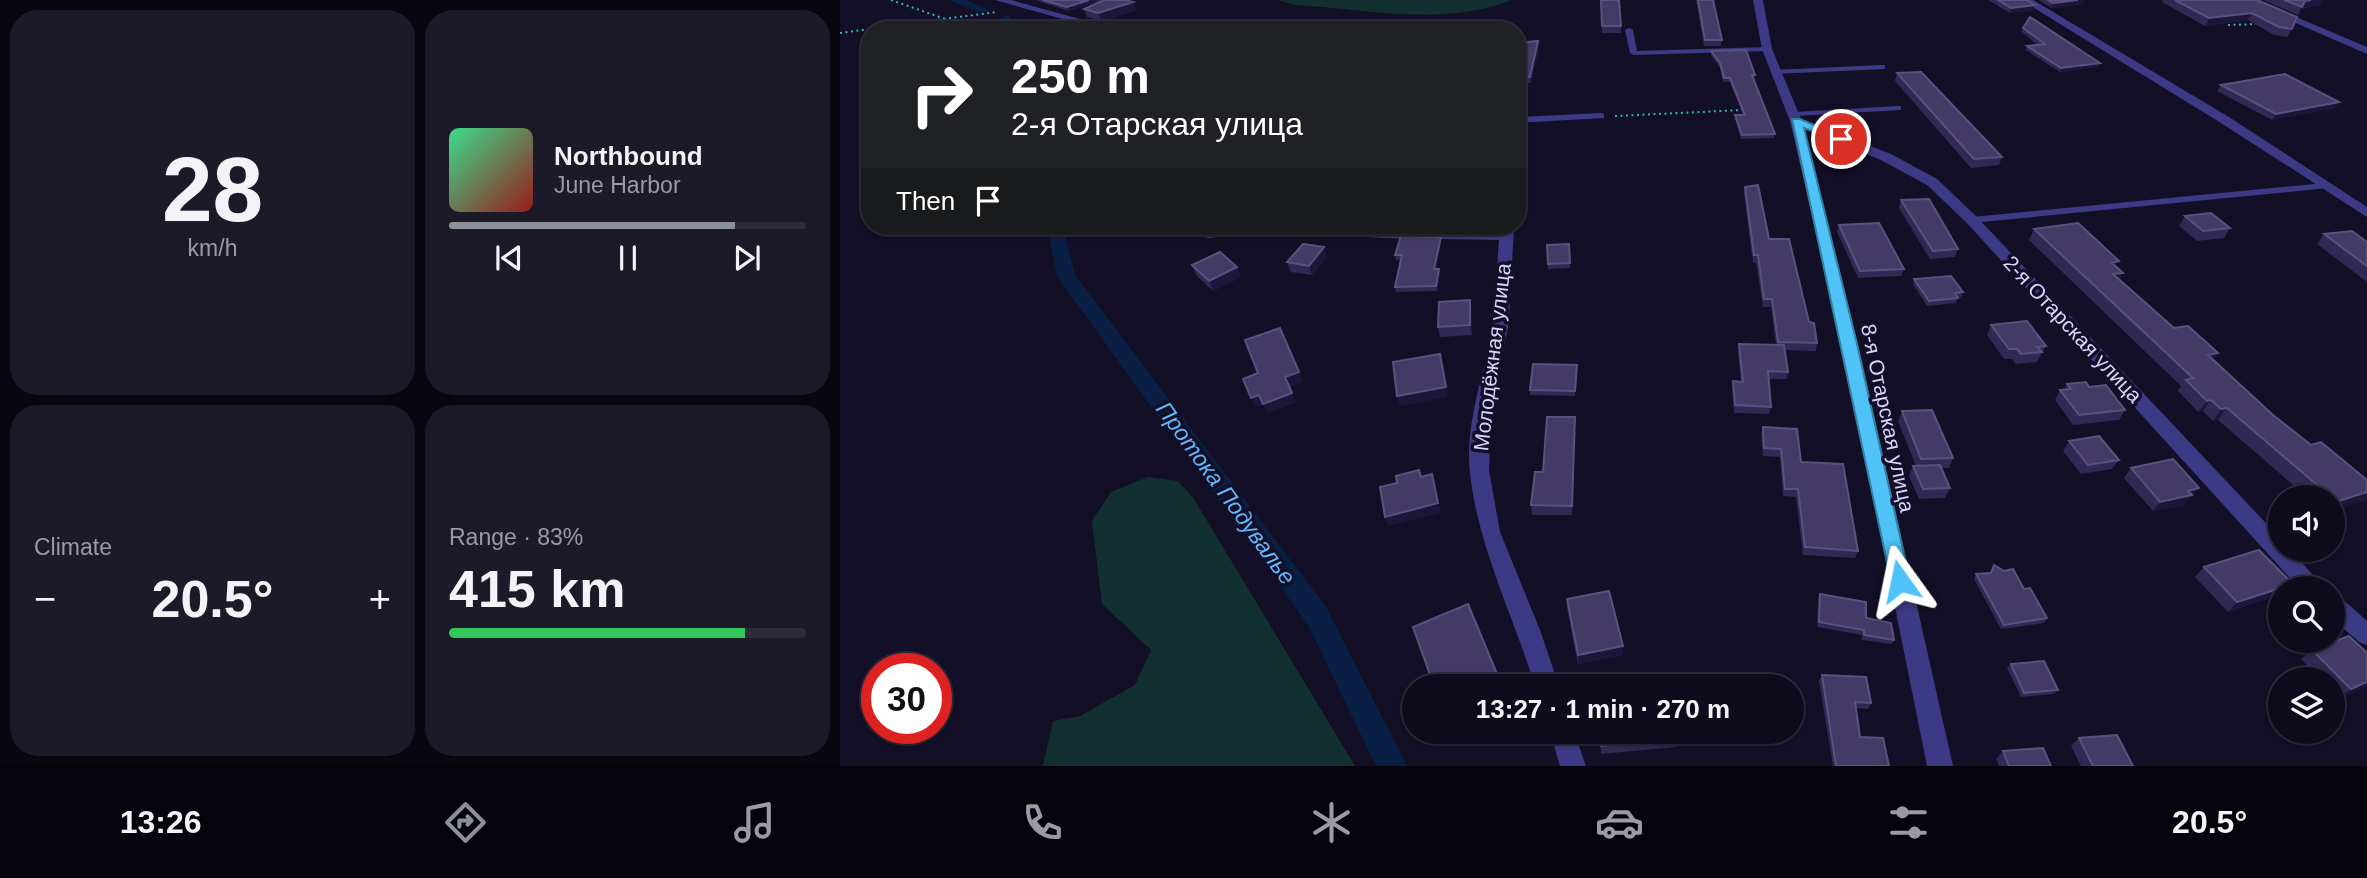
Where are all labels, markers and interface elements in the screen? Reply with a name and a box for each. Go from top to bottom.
icon: right [896,49,987,140]
text: 250 m [1011,49,1150,103]
text: 2-я Отарская улица [1011,106,1303,142]
pin [1811,109,1871,169]
icon: arrive [1822,120,1860,158]
text: 28 [162,139,263,240]
text: Northbound [554,141,703,171]
text: June Harbor [554,172,681,198]
icon: arrive [969,182,1007,220]
text: Then [896,186,955,216]
text: km/h [188,235,237,261]
icon: previous [490,239,528,277]
icon: pause [609,239,647,277]
icon: next [728,239,766,277]
street label: 2-я Отарская улица [1999,251,2147,407]
street label: Молодёжная улица [1469,262,1515,452]
street label: 8-я Отарская улица [1857,322,1919,514]
water label: Протока Подувалье [1151,397,1301,589]
map controls [2268,485,2345,744]
button: sound [2268,485,2345,562]
text: Range · 83% [449,524,583,550]
text: Climate [34,534,112,560]
position arrow [1863,544,1937,618]
text: 415 km [449,560,625,618]
text: 20.5° [151,570,274,628]
button: search [2268,576,2345,653]
text: − [34,578,56,620]
text: + [369,578,391,620]
speed limit sign: 30 [861,653,952,744]
button: layers [2268,667,2345,744]
text: 13:27 · 1 min · 270 m [1476,694,1730,724]
icon: directions [441,798,490,847]
icon: music [730,798,779,847]
icon: phone [1018,798,1067,847]
icon: climate [1307,798,1356,847]
icon: car [1595,798,1644,847]
icon: filters [1884,798,1933,847]
text: 13:26 [120,804,202,840]
text: 20.5° [2172,804,2247,840]

